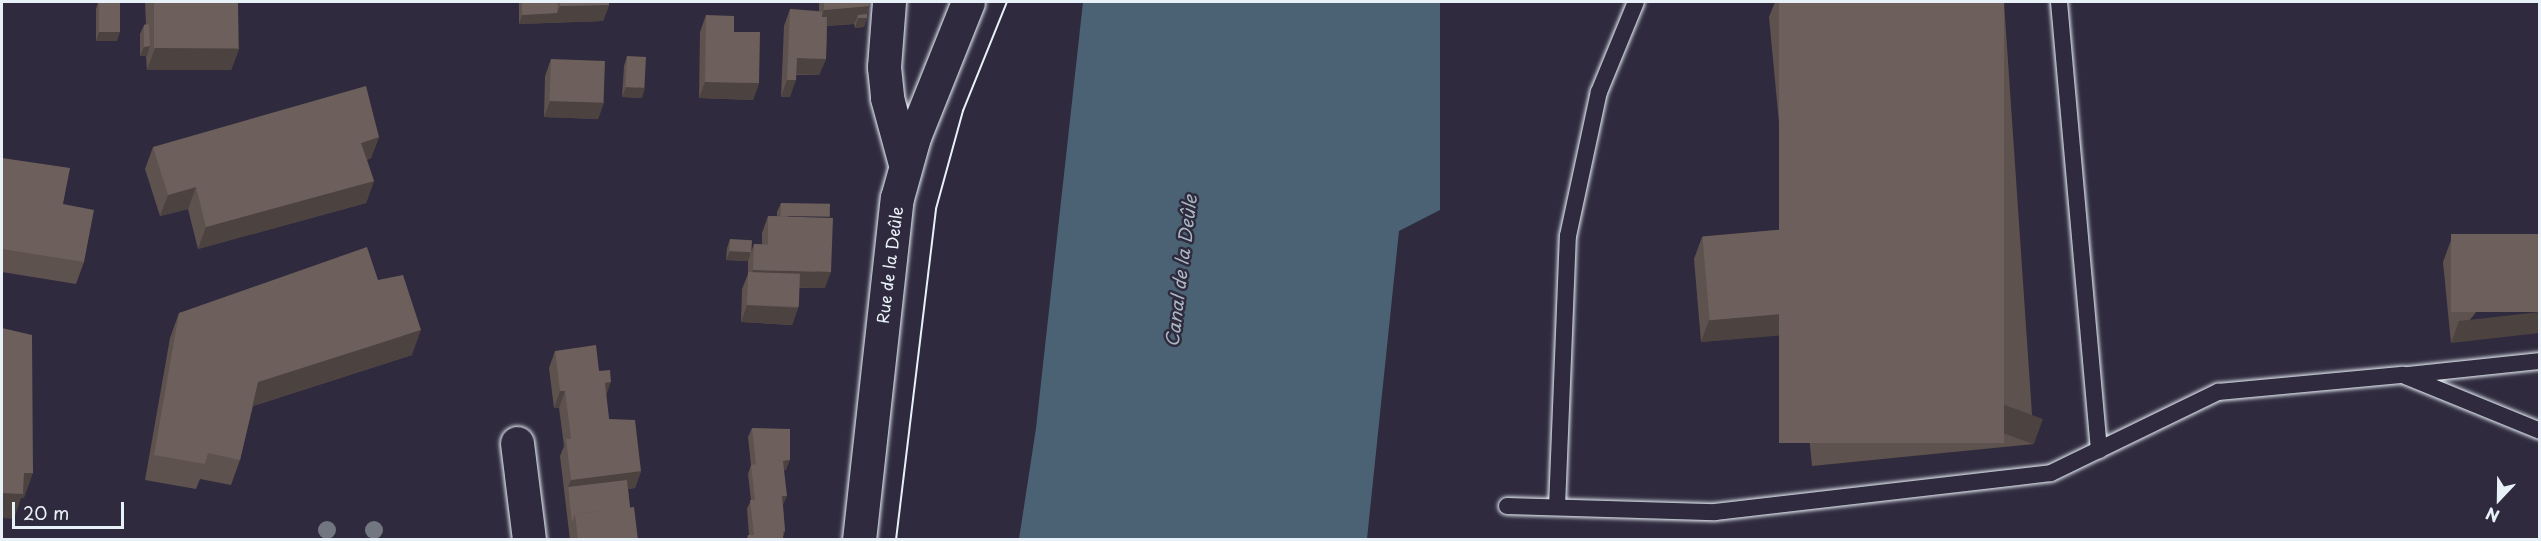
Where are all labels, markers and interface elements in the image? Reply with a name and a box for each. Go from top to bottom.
water label: Canal de la Deûle [1161,193,1201,349]
street label: Rue de la Deûle [872,204,906,326]
north arrow [2469,469,2529,529]
scale bar [15,490,128,528]
text: 20 m [23,499,69,526]
text: N [2482,502,2503,529]

